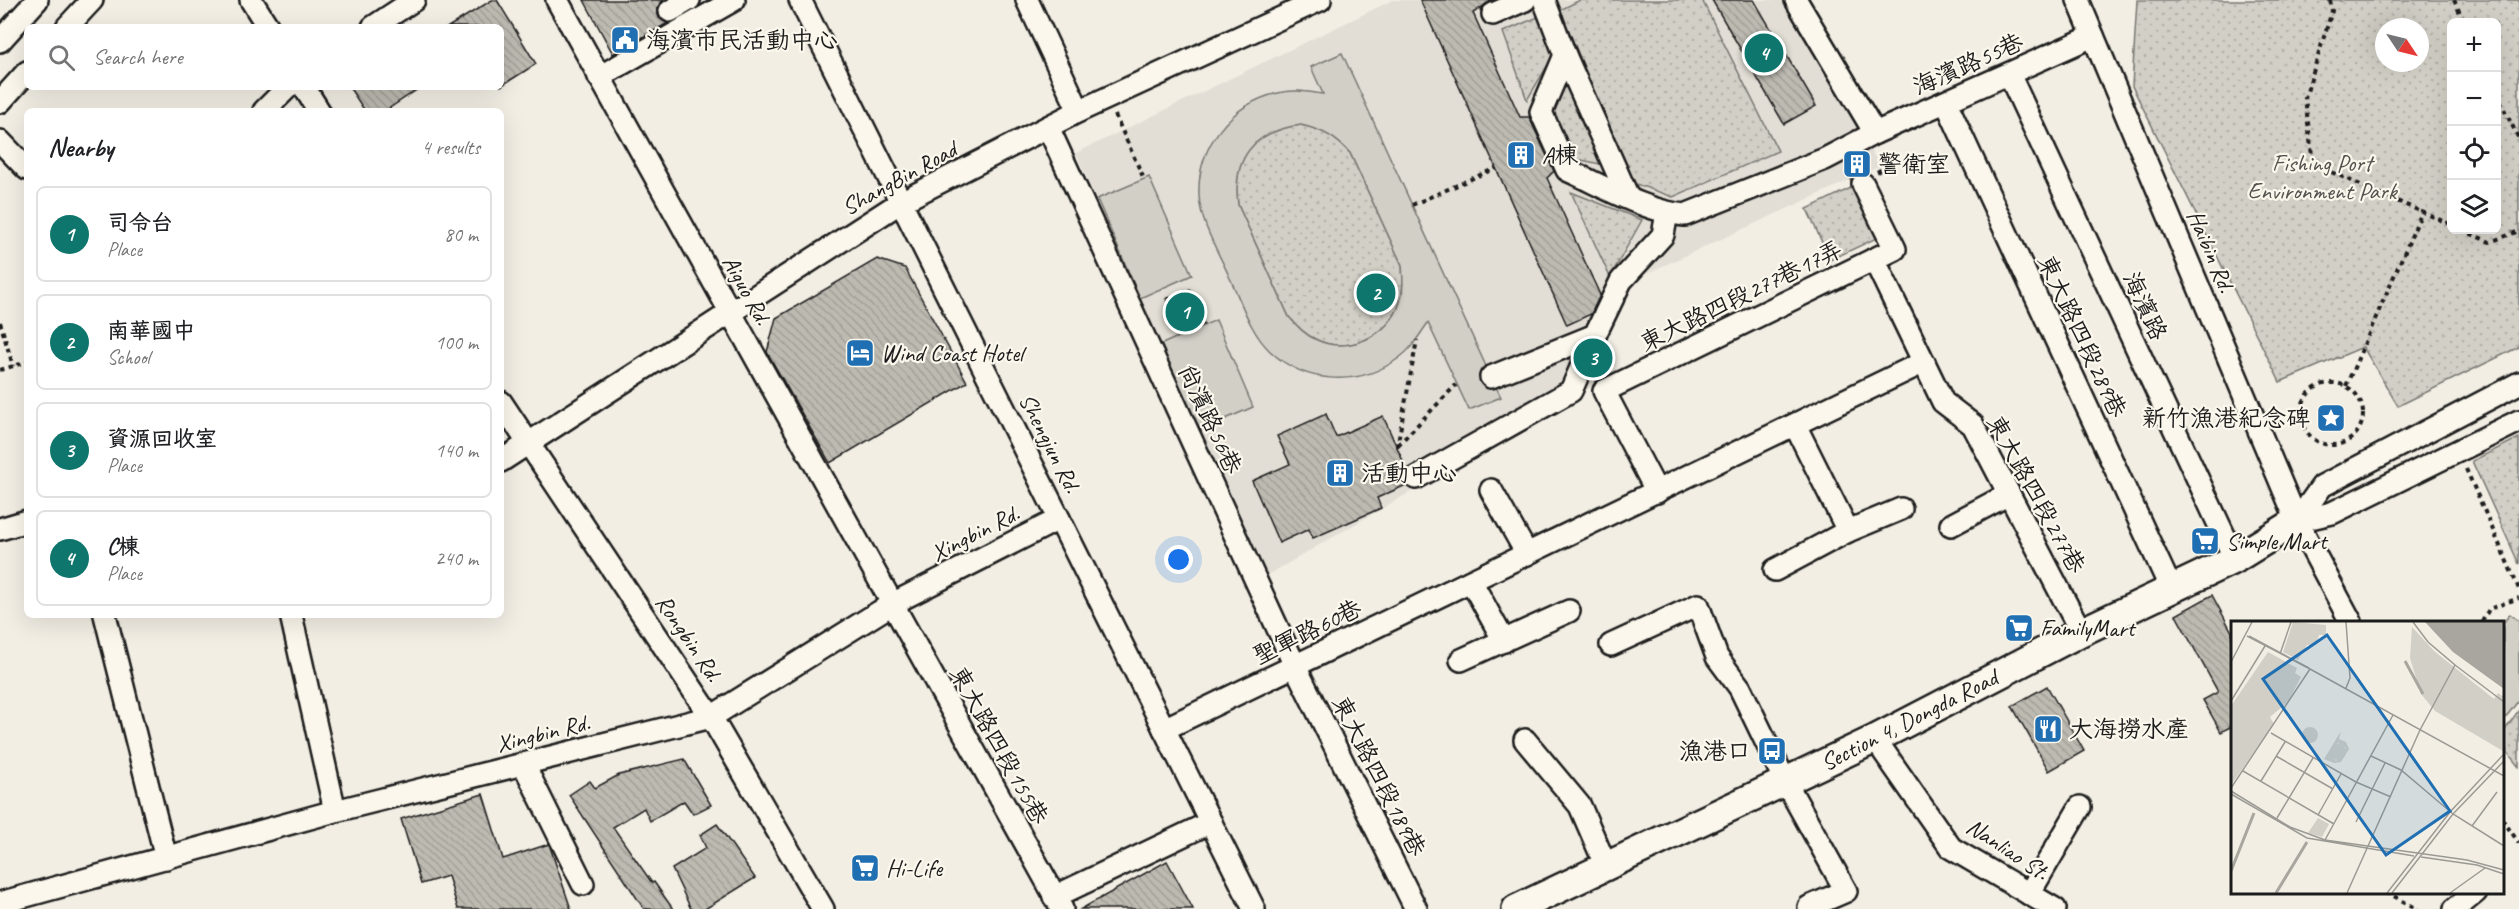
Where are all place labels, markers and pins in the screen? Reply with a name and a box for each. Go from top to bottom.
public building icon: 海濱市民活動中心 [609,24,641,56]
place label: 海濱市民活動中心 [646,25,838,55]
pin: 4 [1744,31,1784,76]
building icon: A棟 [1505,139,1537,171]
place label: A棟 [1542,140,1579,170]
building icon: 警衛室 [1841,148,1873,180]
place label: 警衛室 [1878,149,1950,179]
pin: 2 [1356,270,1396,316]
pin: 1 [1166,290,1204,334]
pin: 3 [1574,336,1612,380]
hotel icon: Wind Coast Hotel [844,337,876,369]
place label: Wind Coast Hotel [881,338,1027,368]
place icon: 新竹漁港紀念碑 [2315,402,2347,434]
place label: 新竹漁港紀念碑 [2142,403,2310,433]
building icon: 活動中心 [1324,457,1356,489]
place label: 活動中心 [1361,458,1457,488]
supermarket icon: Simple Mart [2189,525,2221,557]
place label: Simple Mart [2226,526,2329,556]
supermarket icon: FamilyMart [2003,612,2035,644]
place label: FamilyMart [2040,613,2137,643]
restaurant icon: 大海撈水產 [2032,713,2064,745]
place label: 大海撈水產 [2069,714,2189,744]
bus stop icon: 漁港口 [1756,735,1788,767]
place label: 漁港口 [1679,736,1751,766]
supermarket icon: Hi-Life [849,852,881,884]
place label: Hi-Life [886,853,944,883]

